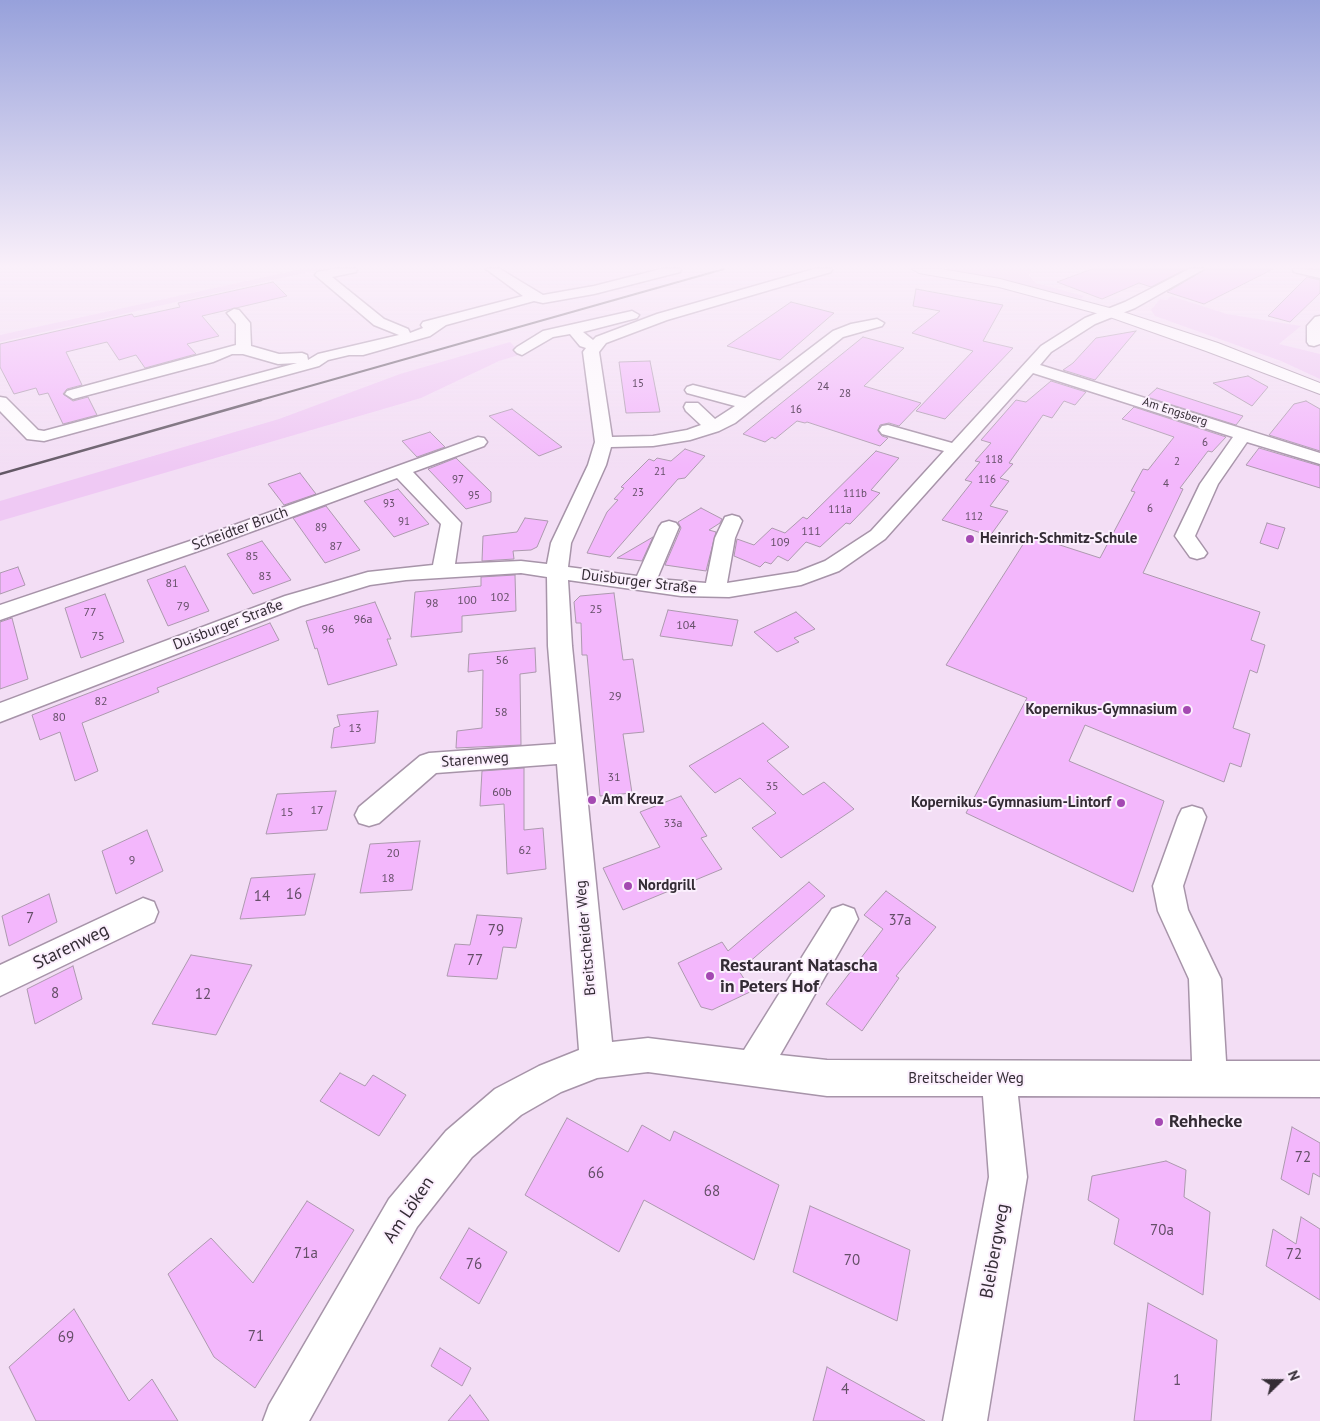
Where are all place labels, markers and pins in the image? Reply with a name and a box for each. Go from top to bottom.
place label: Heinrich-Schmitz-Schule [980,530,1137,548]
marker: Heinrich-Schmitz-Schule [964,533,976,545]
place label: Kopernikus-Gymnasium [1026,701,1177,719]
marker: Kopernikus-Gymnasium [1181,704,1193,716]
place label: Am Kreuz [602,791,664,809]
marker: Am Kreuz [586,794,598,806]
place label: Kopernikus-Gymnasium-Lintorf [911,794,1111,812]
marker: Kopernikus-Gymnasium-Lintorf [1115,797,1127,809]
place label: Nordgrill [638,877,695,895]
marker: Nordgrill [622,880,634,892]
place label: Restaurant Natascha in Peters Hof [720,955,878,998]
marker: Restaurant Natascha in Peters Hof [704,970,716,982]
place label: Rehhecke [1169,1111,1242,1133]
marker: Rehhecke [1153,1116,1165,1128]

